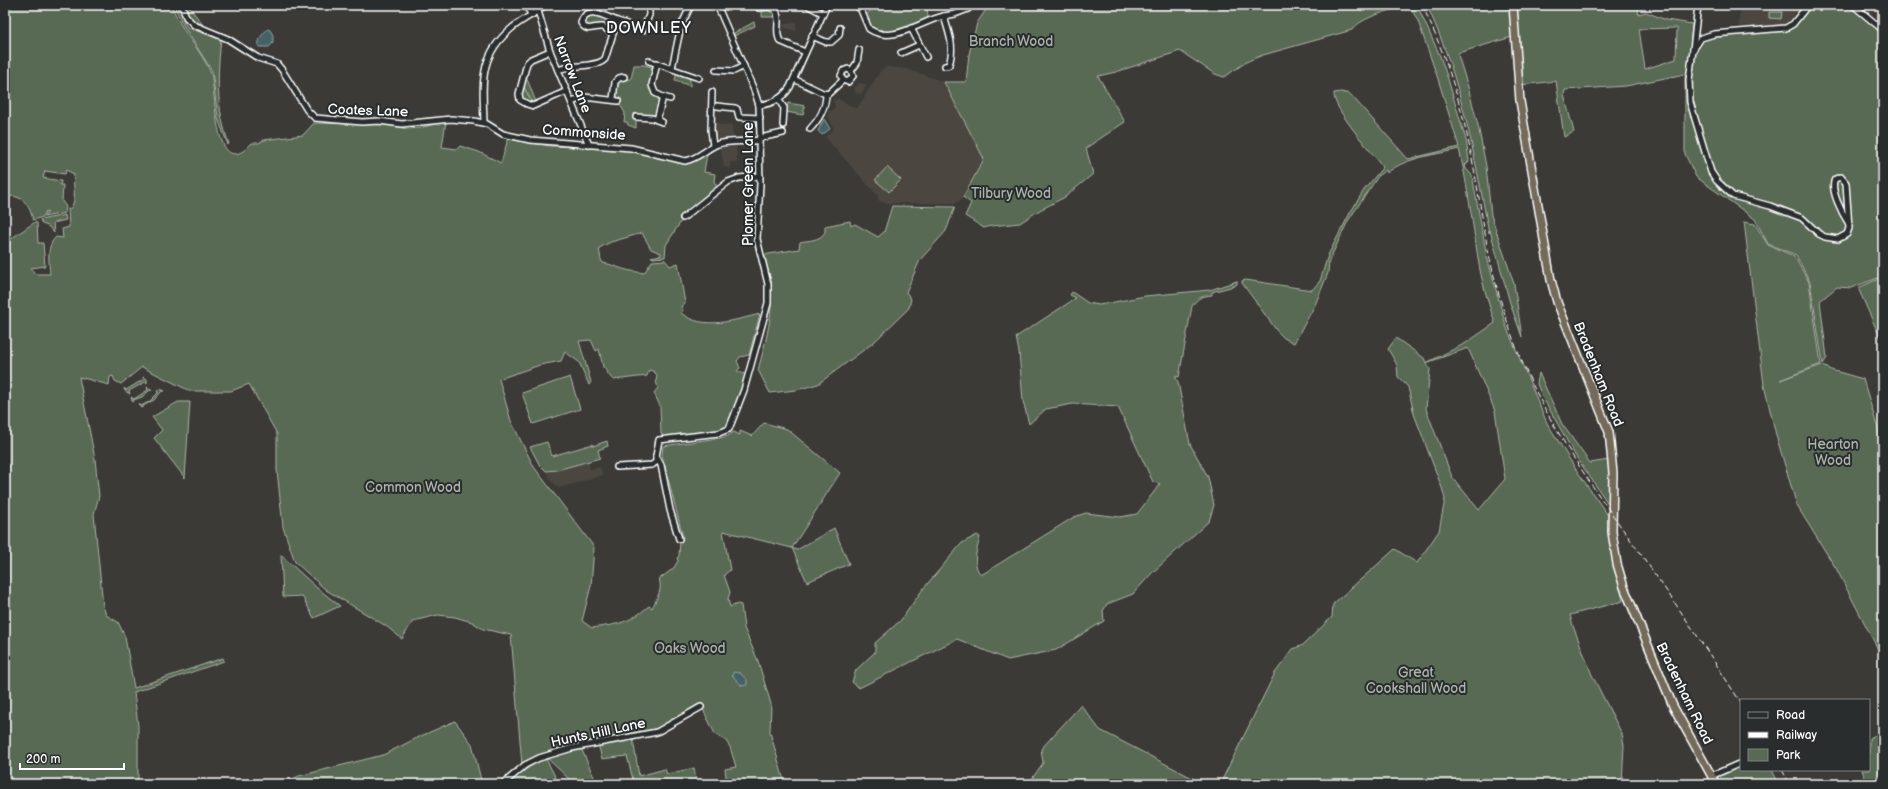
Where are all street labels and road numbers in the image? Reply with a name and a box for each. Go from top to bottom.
street label: Narrow Lane [550,33,595,115]
street label: Coates Lane [327,101,408,120]
street label: Commonside [542,121,626,144]
street label: Plomer Green Lane [740,122,757,246]
street label: Bradenham Road [1570,319,1627,429]
street label: Bradenham Road [1652,639,1717,747]
street label: Hunts Hill Lane [549,714,647,751]

